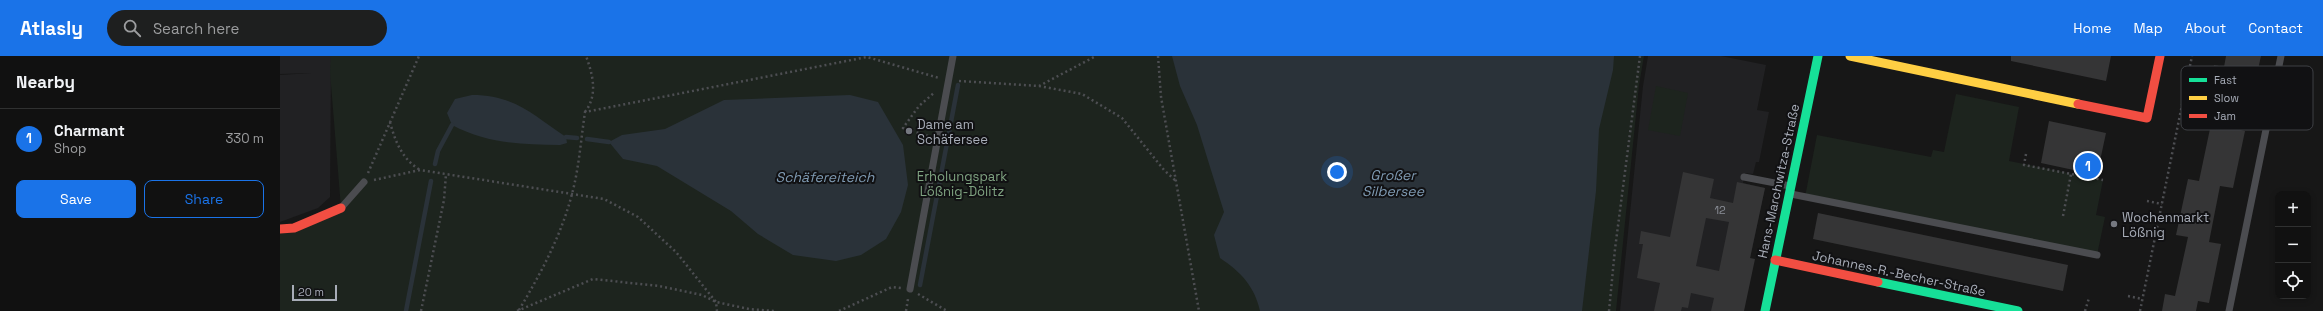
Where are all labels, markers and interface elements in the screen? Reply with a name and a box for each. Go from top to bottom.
search box [107,10,387,46]
text: Atlasly [20,16,83,41]
icon: search [121,17,143,39]
text: Search here [153,19,239,38]
text: Home [2073,19,2111,37]
text: Map [2133,19,2163,37]
text: About [2185,19,2226,37]
text: Contact [2248,19,2303,37]
legend [2181,66,2313,130]
text: Nearby [16,71,75,93]
text: Fast [2214,73,2237,87]
text: Slow [2214,91,2239,105]
street label: Hans-Marchwitza-Straße [1754,102,1803,260]
text: Jam [2214,109,2236,123]
place label: Dame am Schäfersee [917,116,988,148]
text: Charmant [54,121,125,140]
marker: Dame am Schäfersee [904,126,914,136]
text: 1 [26,130,32,147]
text: 330 m [225,130,264,147]
text: Shop [54,140,86,157]
pin: 1 [2075,151,2101,181]
your location [1327,162,1347,182]
water label: Großer Silbersee [1362,166,1425,200]
water label: Schäfereiteich [776,168,875,186]
park label: Erholungspark Lößnig-Dölitz [917,168,1007,200]
button: Save [16,180,136,218]
button: Share [144,180,264,218]
map controls [2275,191,2311,299]
button: + [2275,191,2311,227]
house number: 12 [1714,203,1726,217]
place label: Wochenmarkt Lößnig [2122,209,2209,241]
marker: Wochenmarkt Lößnig [2109,219,2119,229]
button: − [2275,227,2311,263]
street label: Johannes-R.-Becher-Straße [1811,247,1987,300]
button: locate [2275,263,2311,299]
scale bar [292,283,337,302]
text: 20 m [298,285,324,299]

